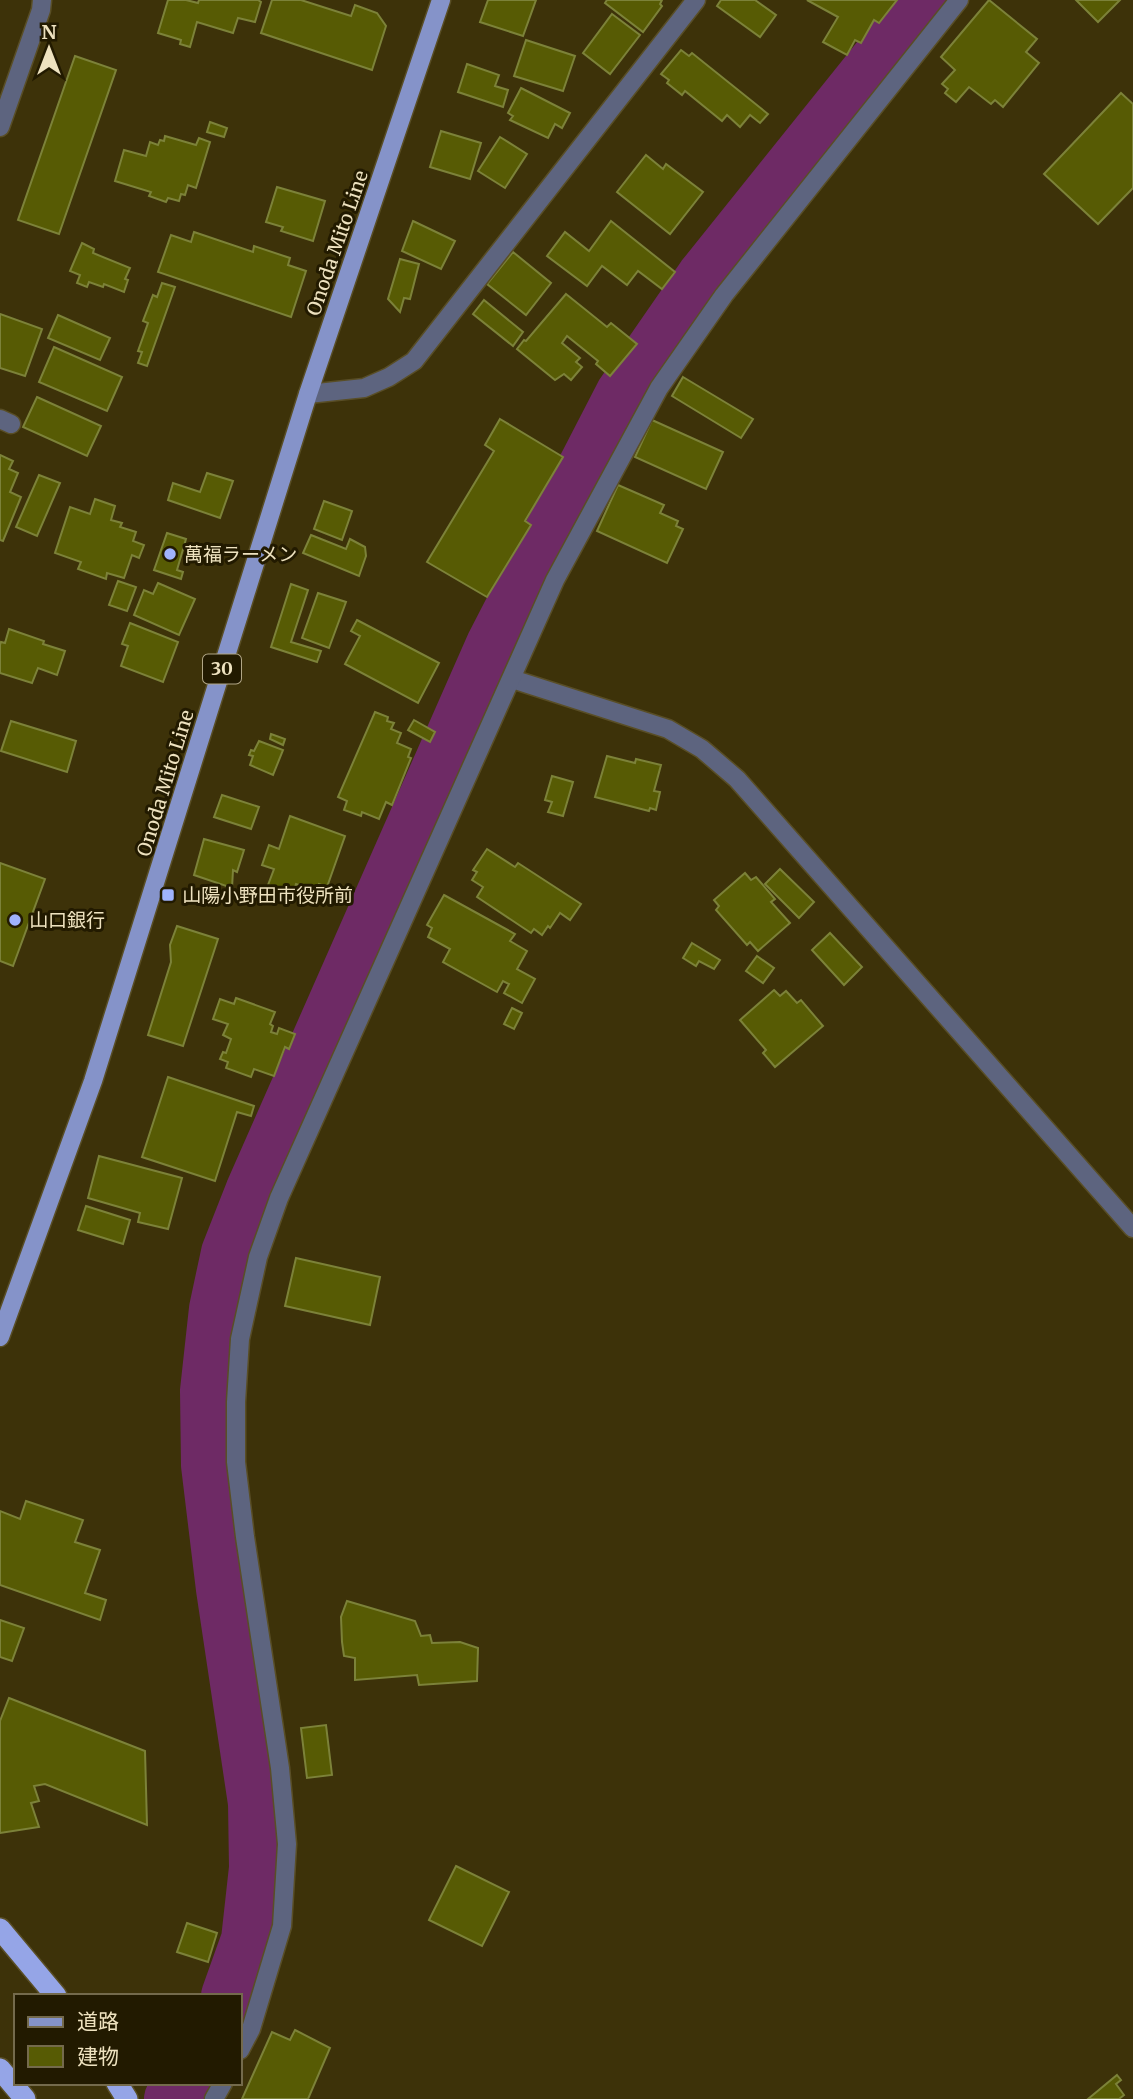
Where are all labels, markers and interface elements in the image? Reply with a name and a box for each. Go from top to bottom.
north arrow [14,14,84,84]
text: N [41,20,57,44]
street label: Onoda Mito Line [301,167,373,319]
place label: 萬福ラーメン [184,542,297,566]
marker: 萬福ラーメン [162,546,178,562]
road number: 30 [203,654,241,684]
street label: Onoda Mito Line [131,707,199,859]
place label: 山陽小野田市役所前 [182,883,353,907]
marker: 山陽小野田市役所前 [160,887,176,903]
place label: 山口銀行 [29,908,105,932]
marker: 山口銀行 [7,912,23,928]
legend [14,1994,242,2085]
text: 道路 [77,2008,119,2035]
text: 建物 [77,2043,119,2070]

